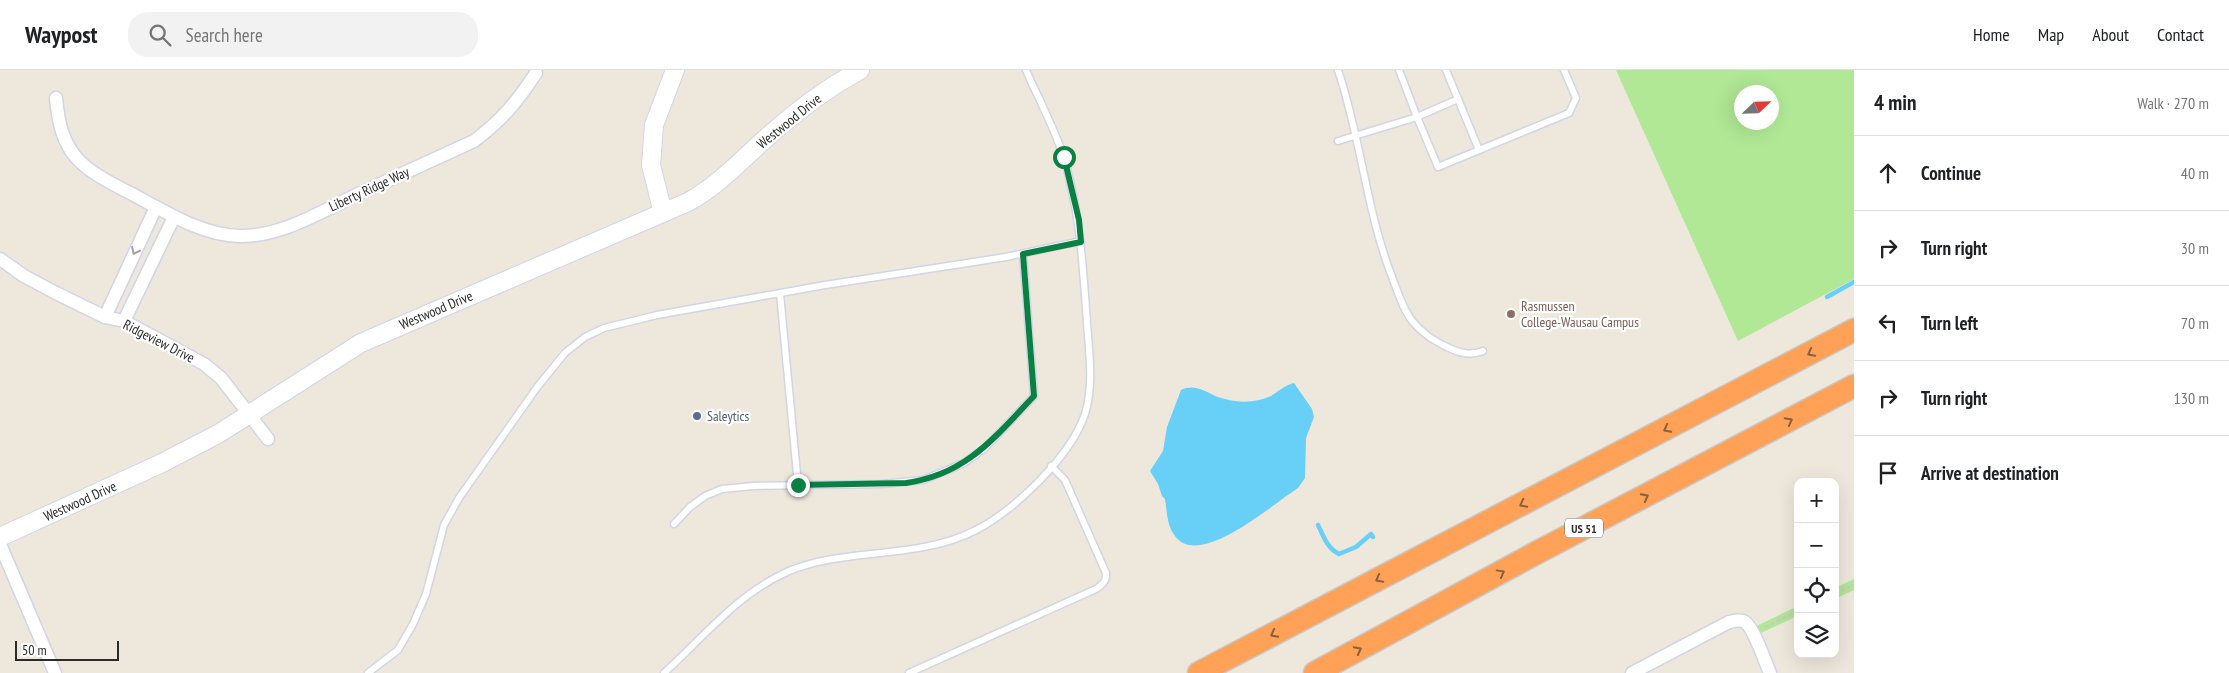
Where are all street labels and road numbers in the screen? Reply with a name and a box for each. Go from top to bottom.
street label: Westwood Drive [753,89,825,153]
street label: Liberty Ridge Way [326,162,413,215]
street label: Westwood Drive [397,286,476,334]
street label: Ridgeview Drive [120,315,198,367]
street label: Westwood Drive [41,477,119,525]
road number: US 51 [1565,518,1603,538]

